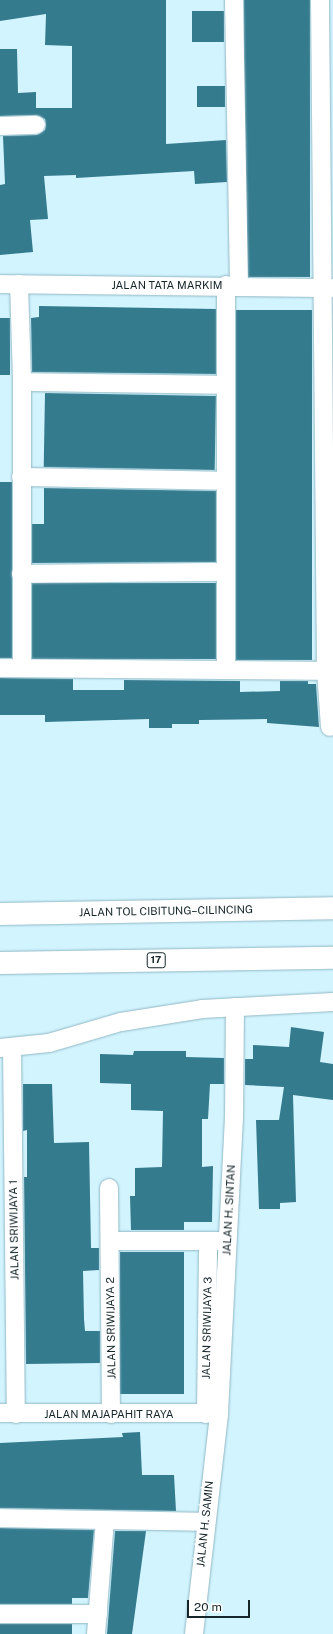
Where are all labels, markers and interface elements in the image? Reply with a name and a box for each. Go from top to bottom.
street label: JALAN TATA MARKIM [112,278,222,292]
street label: JALAN TOL CIBITUNG–CILINCING [79,903,253,919]
road number: 17 [146,952,166,968]
street label: JALAN H. SINTAN [220,1164,238,1256]
street label: JALAN SRIWIJAYA 1 [7,1180,21,1280]
street label: JALAN SRIWIJAYA 2 [104,1277,118,1379]
street label: JALAN SRIWIJAYA 3 [200,1277,214,1379]
street label: JALAN MAJAPAHIT RAYA [44,1407,174,1421]
street label: JALAN H. SAMIN [194,1480,216,1568]
scale bar [189,1592,252,1618]
text: 20 m [194,1600,222,1614]

